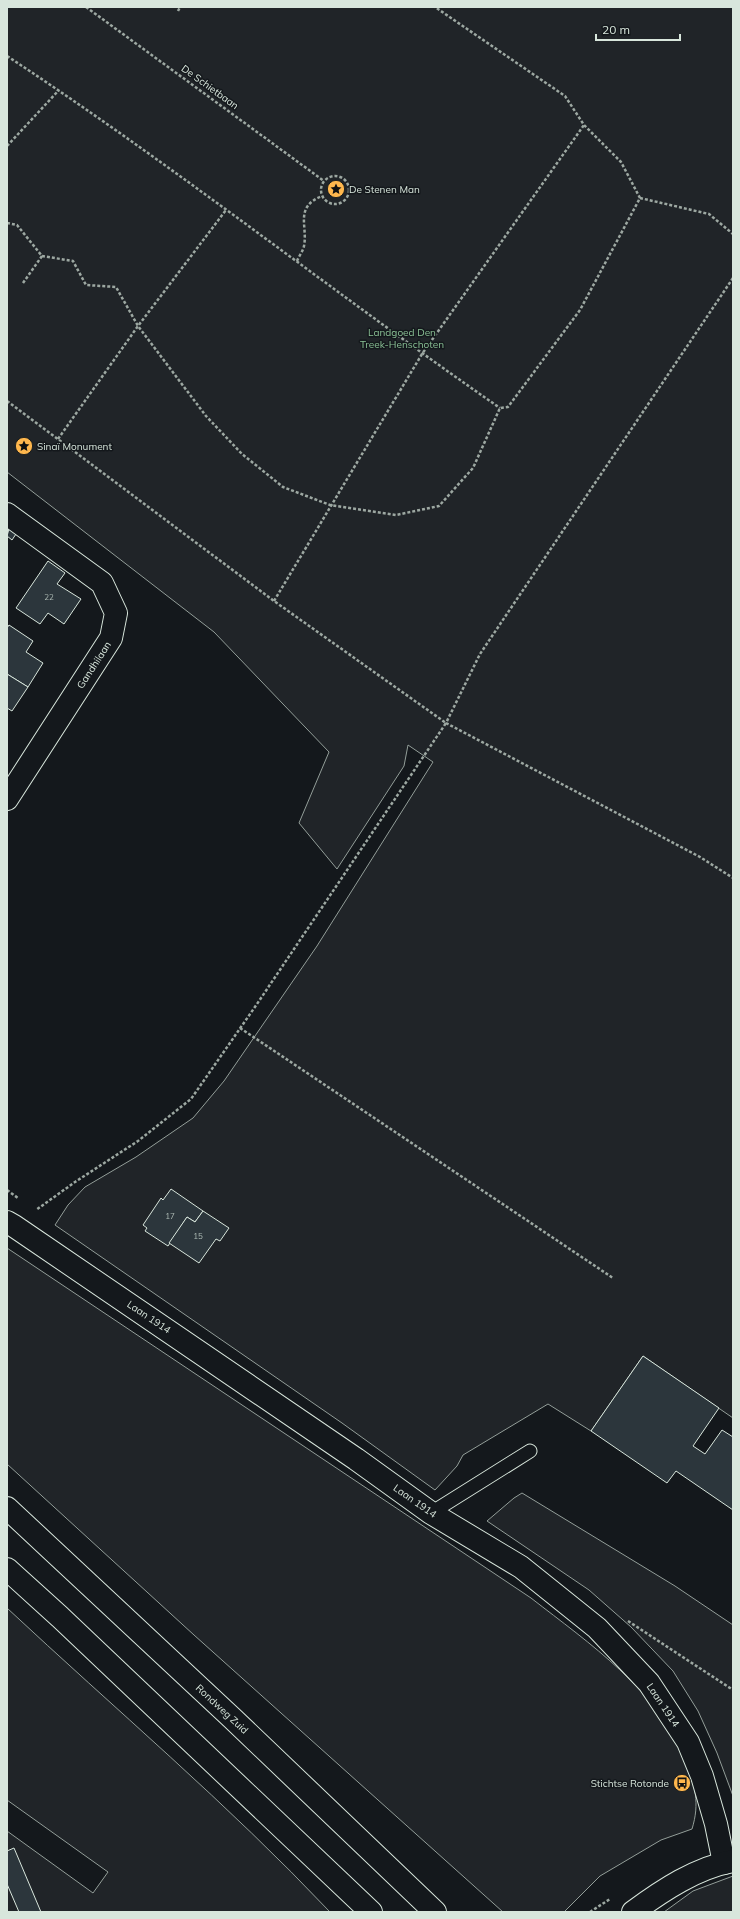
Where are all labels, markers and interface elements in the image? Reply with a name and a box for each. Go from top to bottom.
scale bar [596,16,680,42]
text: 20 m [602,22,630,37]
street label: De Schietbaan [179,62,241,112]
place icon: De Stenen Man [326,179,346,199]
place label: De Stenen Man [349,183,420,196]
park label: Landgoed Den Treek-Henschoten [360,326,444,351]
place icon: Sinaï Monument [14,436,34,456]
place label: Sinaï Monument [37,440,112,453]
house number: 22 [44,592,54,602]
street label: Gandhilaan [74,639,114,691]
house number: 17 [165,1211,175,1221]
house number: 15 [193,1231,203,1241]
street label: Laan 1914 [125,1298,173,1336]
street label: Laan 1914 [391,1481,439,1521]
street label: Rondweg Zuid [193,1681,251,1737]
street label: Laan 1914 [644,1681,682,1729]
bus stop icon: Stichtse Rotonde [672,1773,692,1793]
place label: Stichtse Rotonde [591,1777,669,1790]

